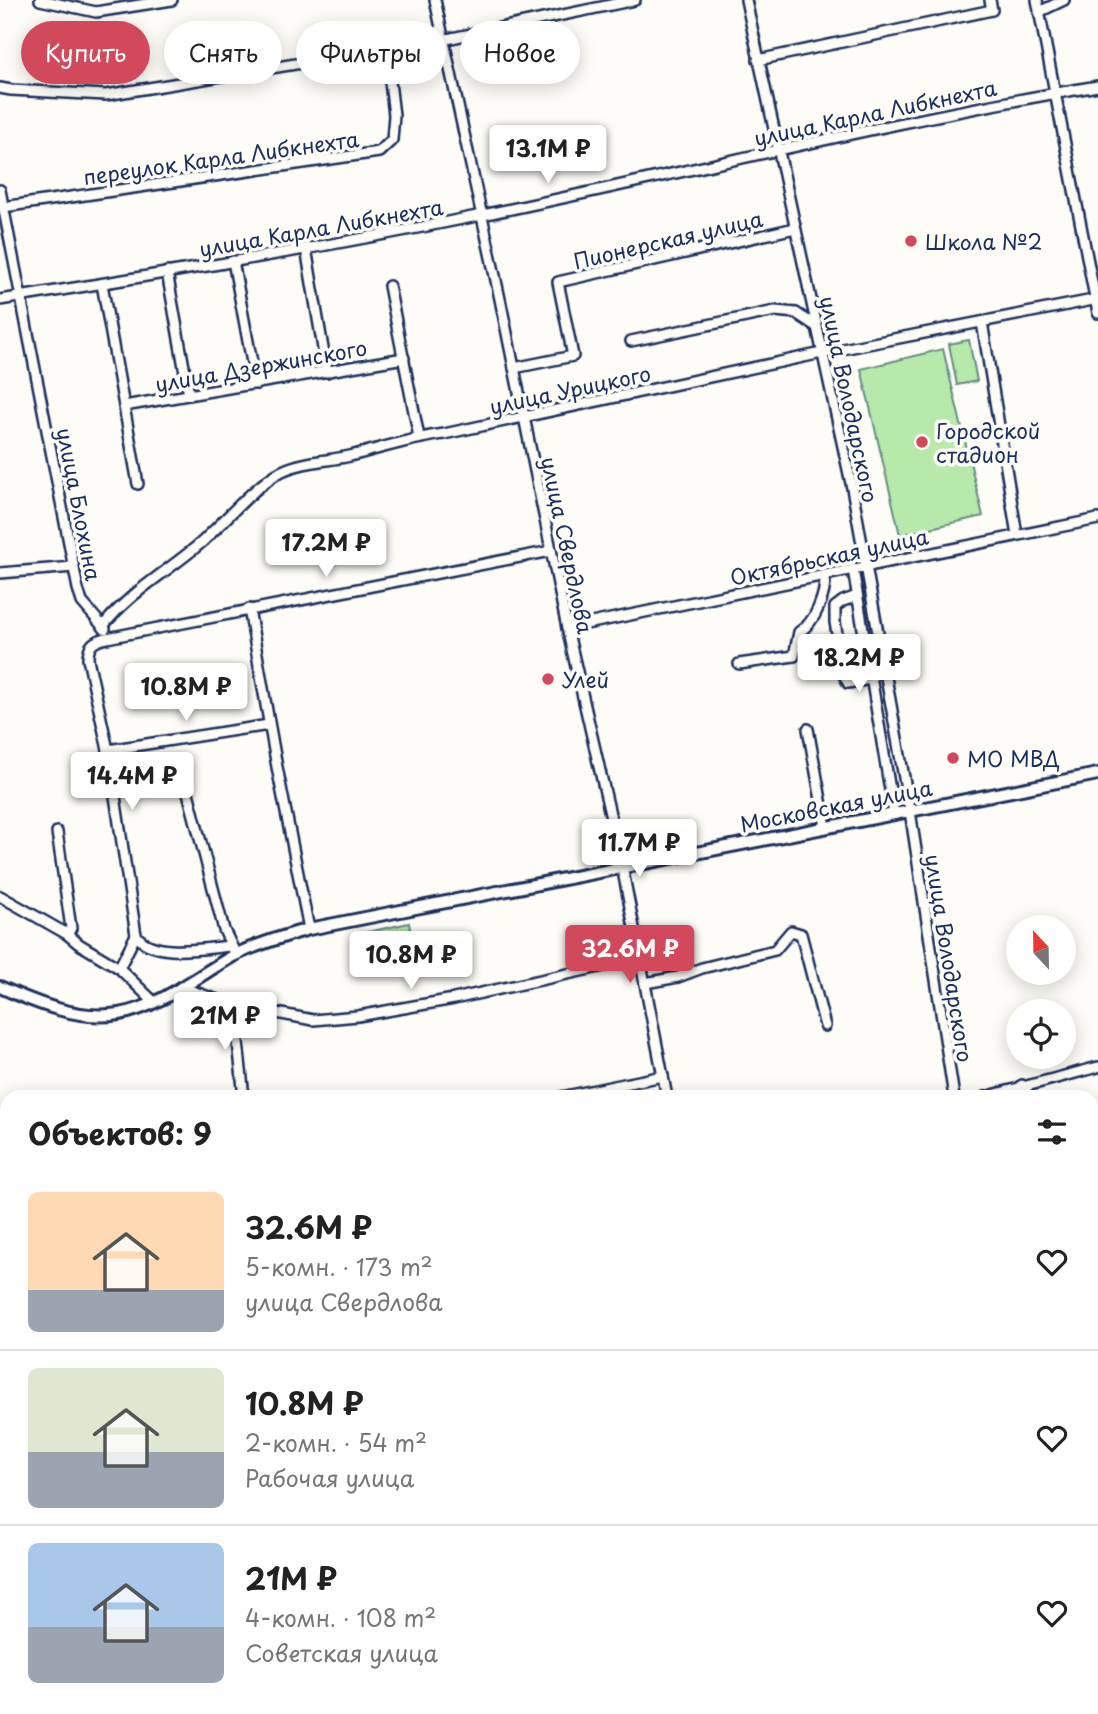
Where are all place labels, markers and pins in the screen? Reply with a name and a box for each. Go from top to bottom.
pin: 13.1M ₽ [483,125,613,185]
place label: Школа №2 [925,225,1042,257]
marker: Школа №2 [903,233,919,249]
place label: Городской стадион [936,414,1040,470]
marker: Городской стадион [914,434,930,450]
pin: 17.2M ₽ [261,520,391,579]
pin: 18.2M ₽ [794,634,924,694]
place label: Улей [562,663,609,695]
pin: 10.8M ₽ [121,664,251,723]
marker: Улей [540,671,556,687]
place label: МО МВД [967,742,1060,774]
marker: МО МВД [945,750,961,766]
pin: 14.4M ₽ [67,752,197,812]
pin: 11.7M ₽ [574,820,704,879]
pin: 32.6M ₽ [565,926,695,985]
pin: 10.8M ₽ [346,932,476,991]
pin: 21M ₽ [176,992,274,1052]

